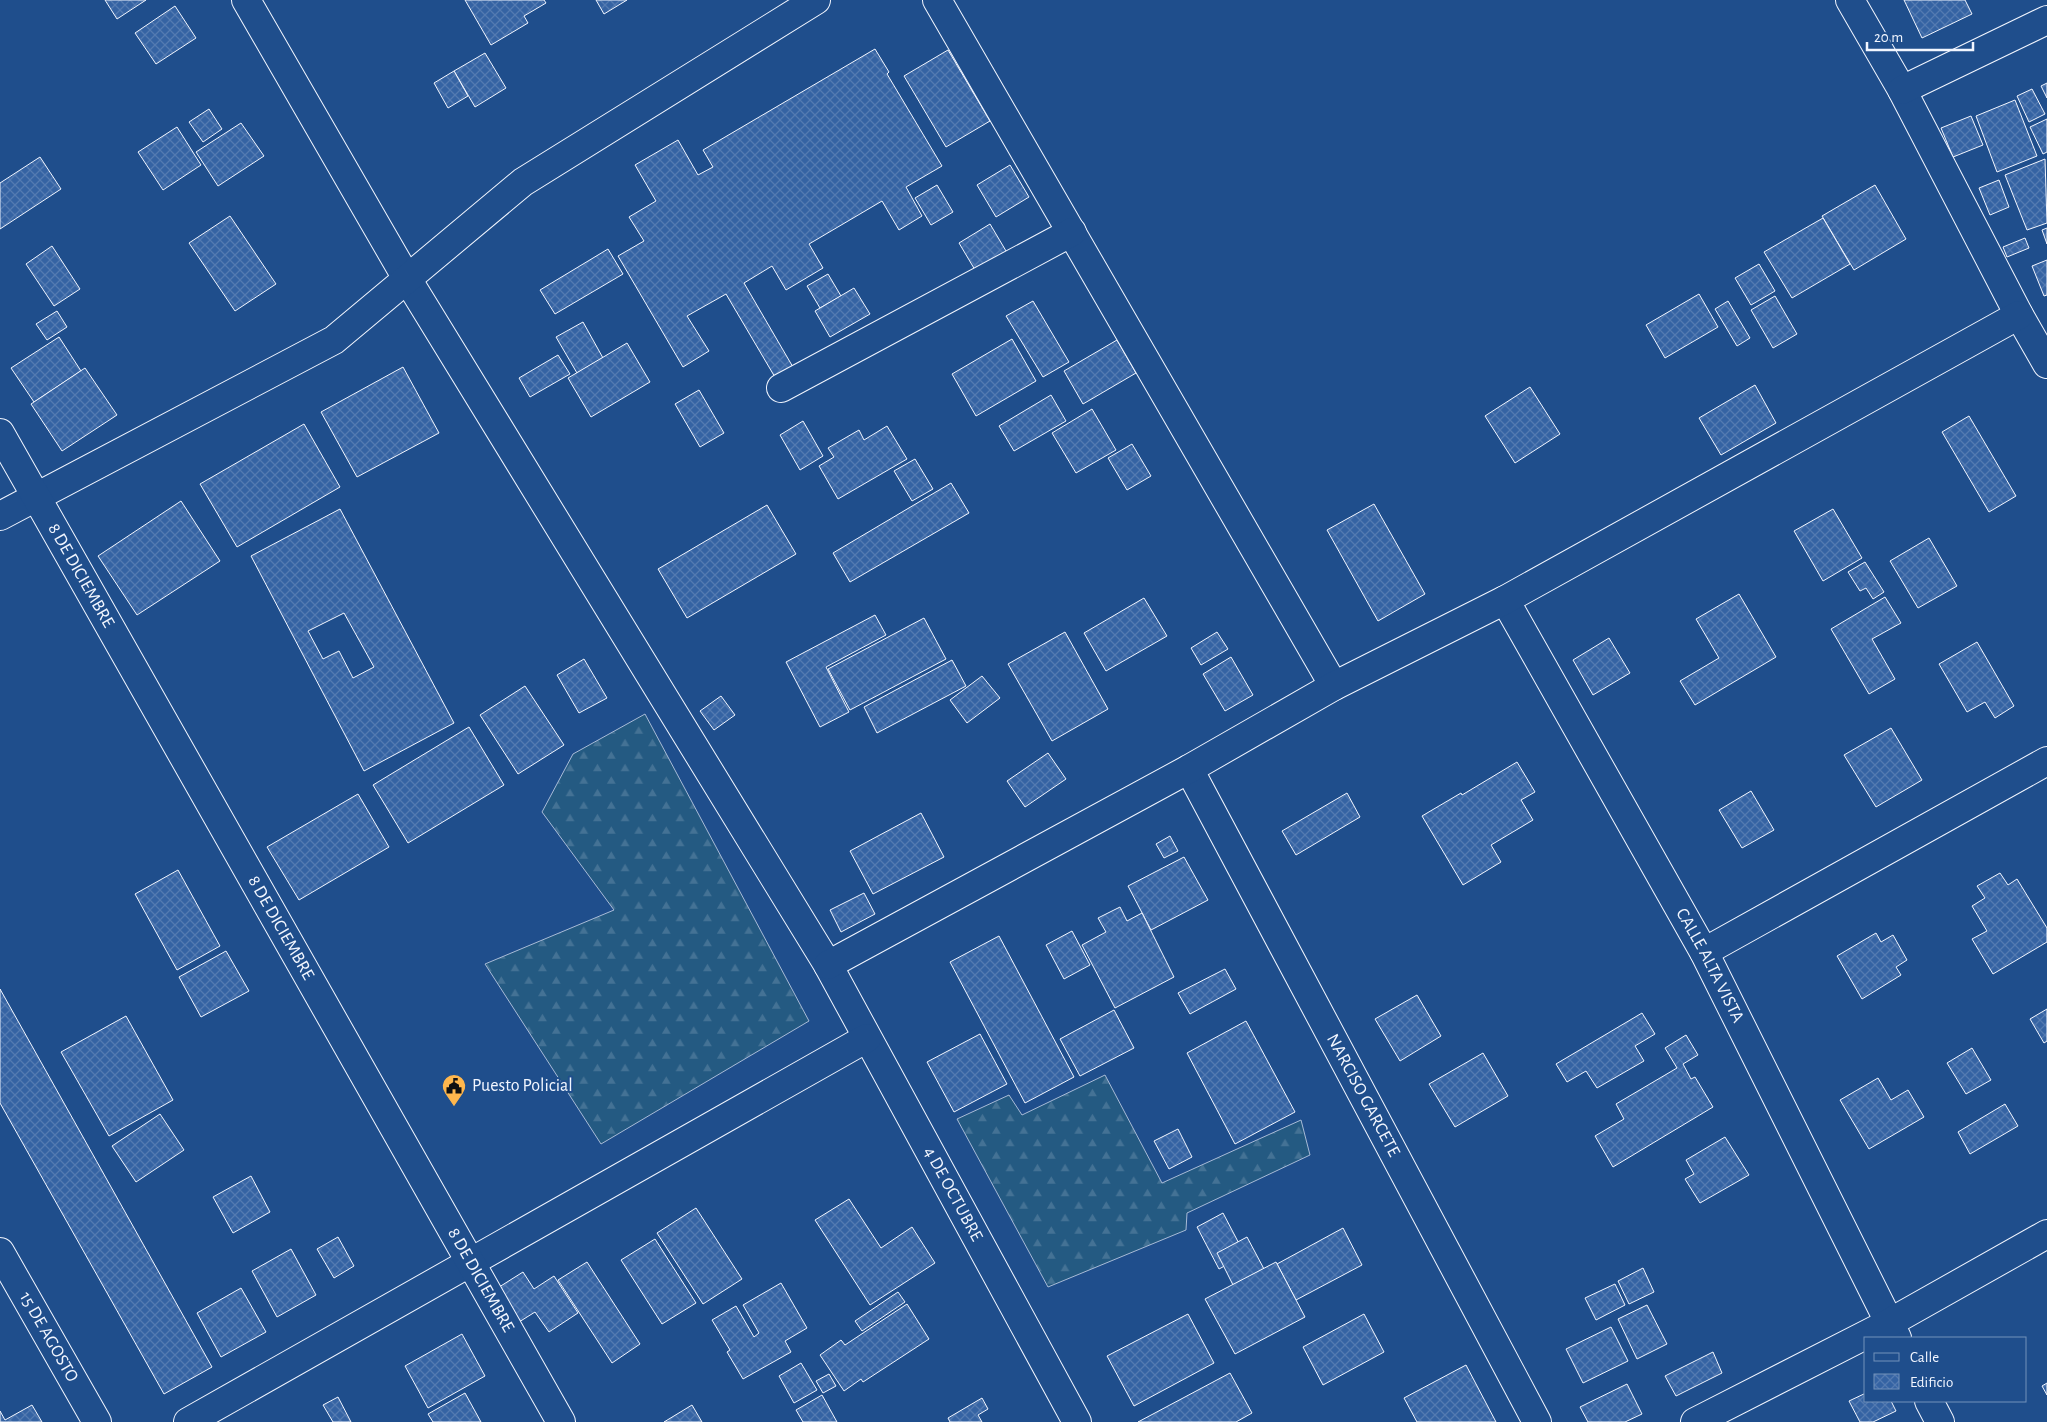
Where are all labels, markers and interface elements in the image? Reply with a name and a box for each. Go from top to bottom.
scale bar [1867,20,1973,52]
text: 20 m [1874,30,1903,45]
street label: 8 DE DICIEMBRE [44,521,118,631]
street label: 8 DE DICIEMBRE [244,873,317,983]
street label: CALLE ALTA VISTA [1672,905,1747,1026]
street label: NARCISO GARCETE [1323,1031,1403,1160]
public building icon: Puesto Policial [441,1073,467,1107]
place label: Puesto Policial [472,1077,573,1095]
street label: 4 DE OCTUBRE [920,1144,986,1245]
street label: 8 DE DICIEMBRE [444,1225,517,1336]
street label: 15 DE AGOSTO [16,1289,81,1385]
legend [1864,1337,2027,1402]
text: Calle [1910,1350,1939,1365]
text: Edificio [1910,1375,1953,1390]

